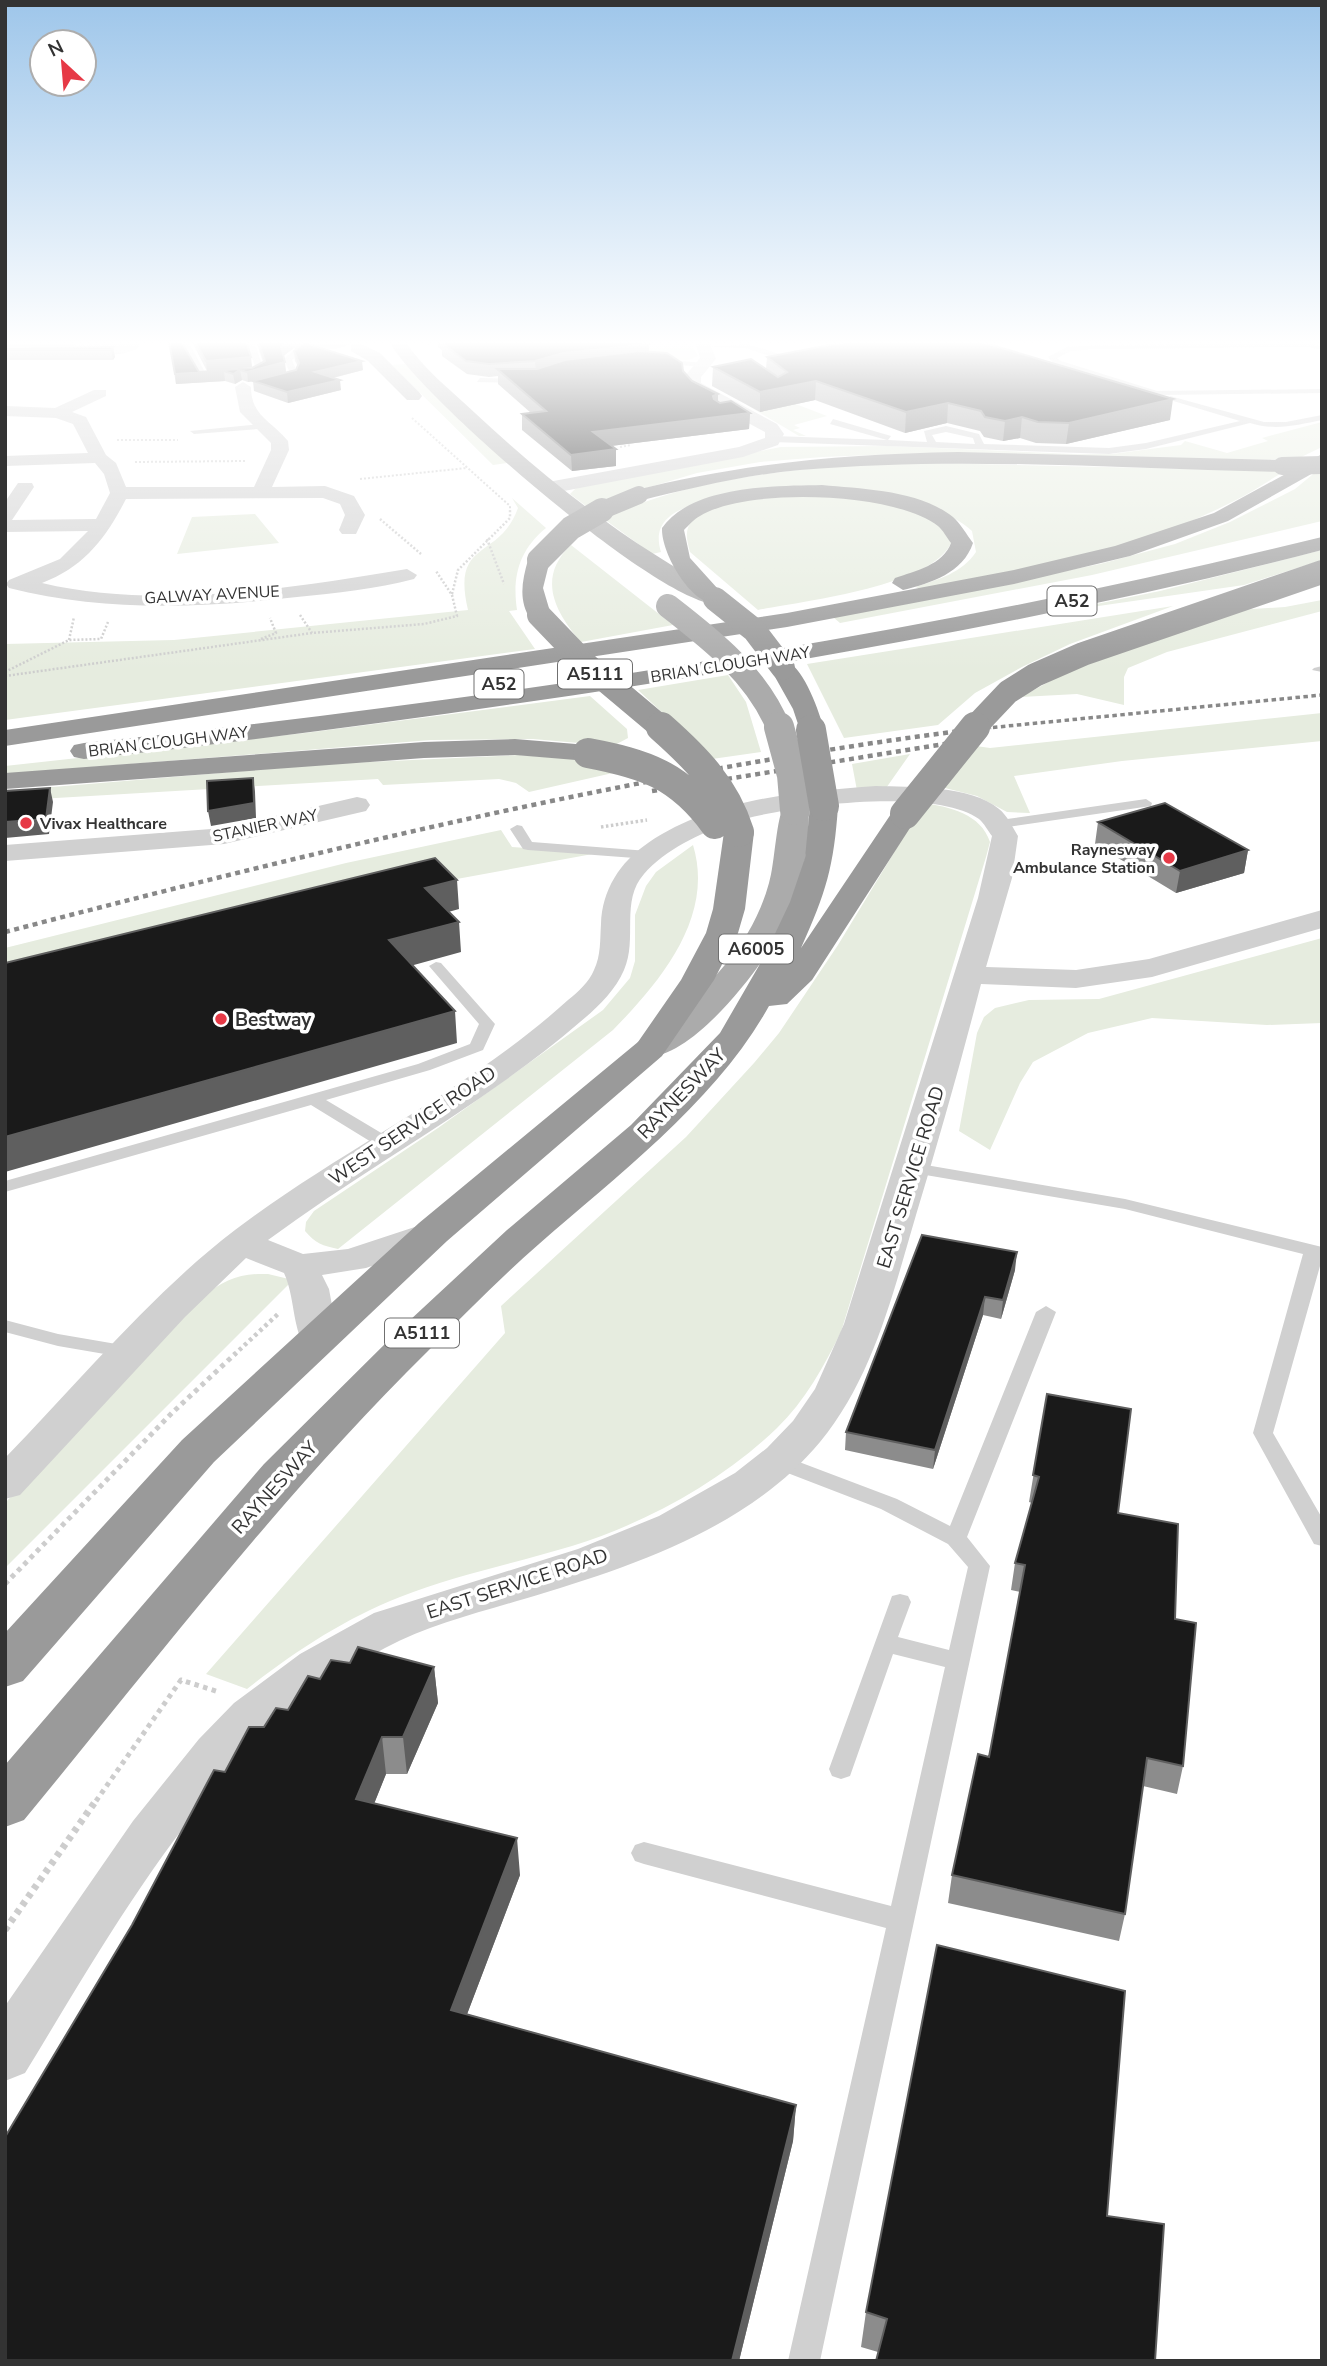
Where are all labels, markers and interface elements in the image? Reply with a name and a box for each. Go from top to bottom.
north arrow [28,28,98,98]
text: N [44,34,68,63]
street label: GALWAY AVENUE [144,580,280,610]
road number: A52 [1048,586,1096,616]
street label: BRIAN CLOUGH WAY [649,641,812,688]
road number: A5111 [558,660,632,688]
road number: A52 [475,670,524,698]
street label: BRIAN CLOUGH WAY [87,721,250,763]
street label: STANIER WAY [211,804,320,848]
place label: Vivax Healthcare [39,813,167,835]
marker: Vivax Healthcare [18,815,34,831]
place label: Raynesway Ambulance Station [1013,839,1156,879]
marker: Raynesway Ambulance Station [1161,850,1177,866]
road number: A6005 [719,934,793,964]
place label: Bestway [235,1007,312,1033]
marker: Bestway [213,1011,229,1027]
street label: RAYNESWAY [632,1042,732,1145]
street label: WEST SERVICE ROAD [324,1060,501,1192]
street label: EAST SERVICE ROAD [871,1083,951,1272]
road number: A5111 [385,1318,459,1348]
street label: RAYNESWAY [226,1435,324,1540]
street label: EAST SERVICE ROAD [423,1542,611,1626]

